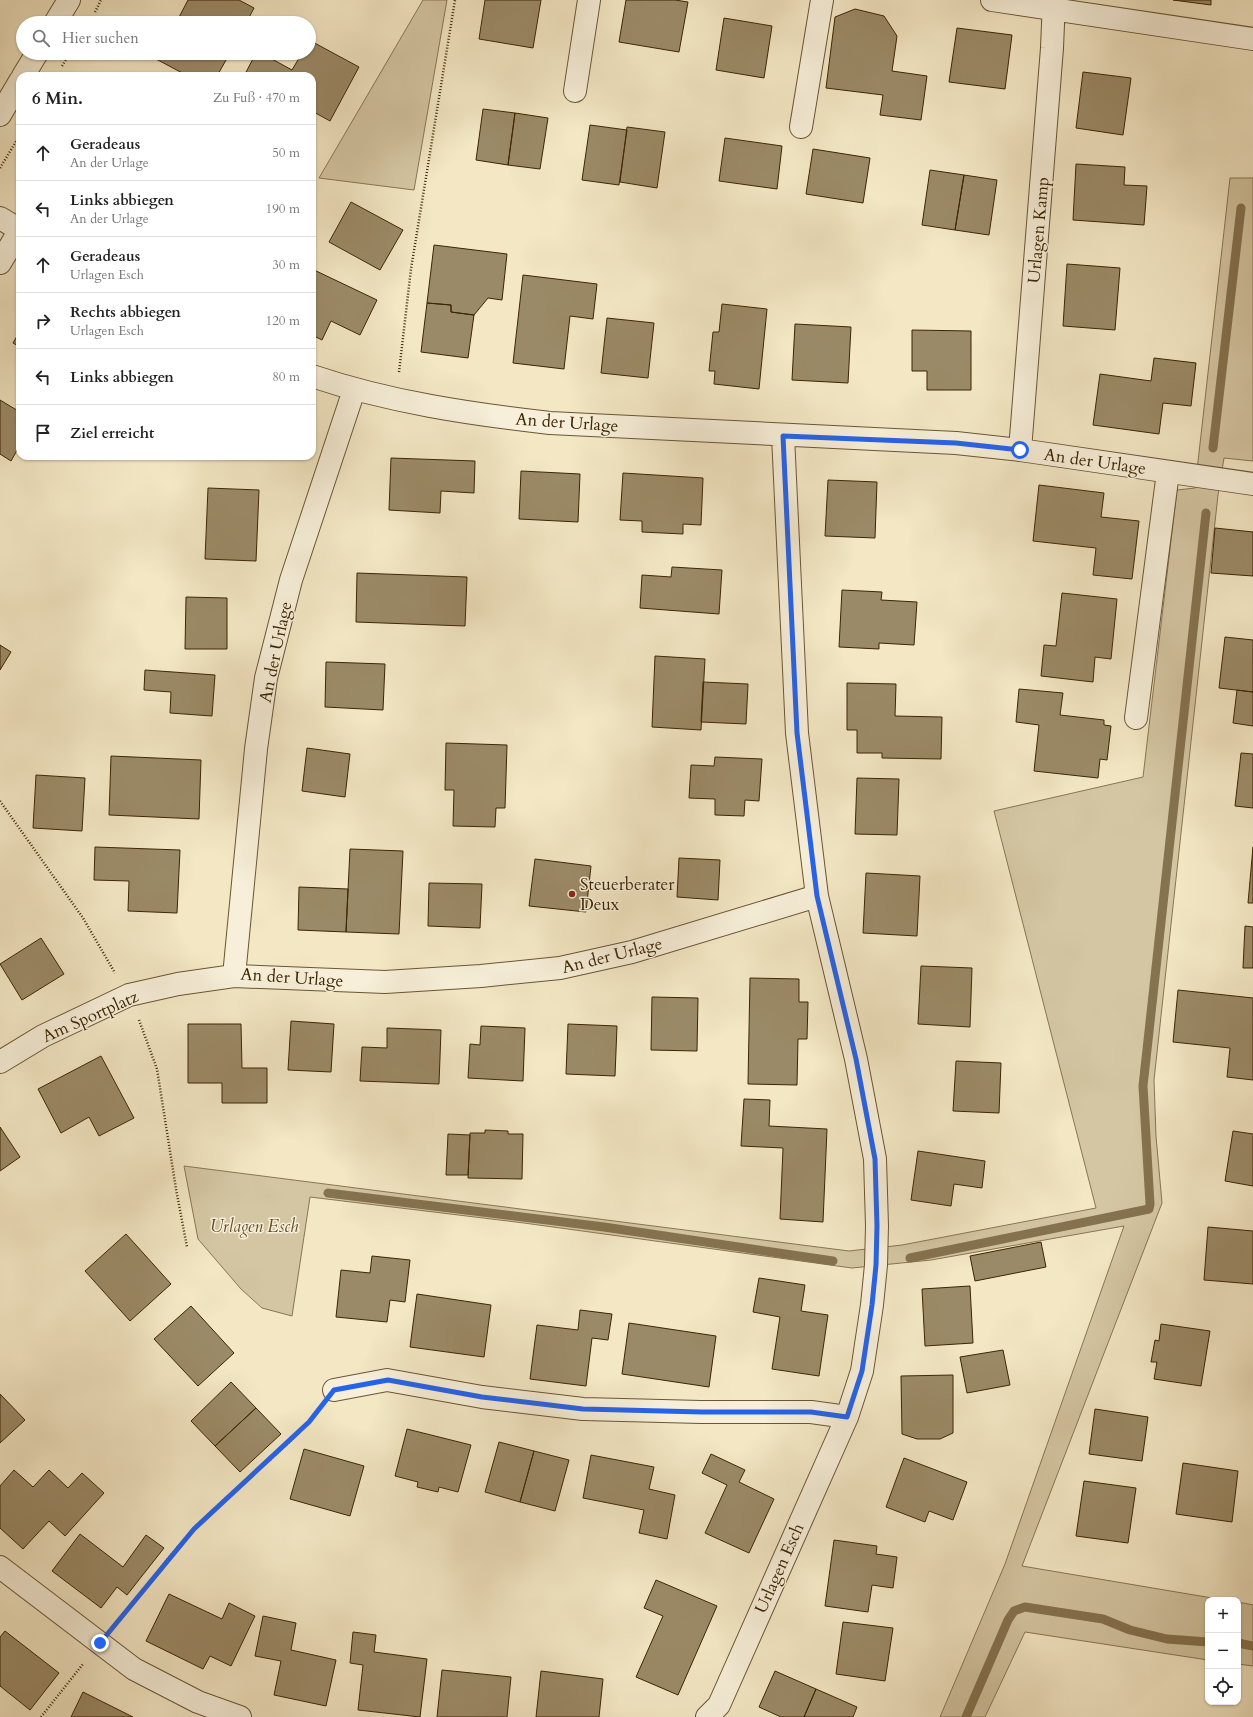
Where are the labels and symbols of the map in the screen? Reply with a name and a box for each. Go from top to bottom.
street label: Urlagen Kamp [1022,176,1055,284]
street label: An der Urlage [515,407,619,438]
route start [1011,441,1029,459]
street label: An der Urlage [1042,443,1147,480]
street label: An der Urlage [254,599,297,705]
place label: Steuerberater Deux [580,873,675,916]
marker: Steuerberater Deux [567,889,577,899]
street label: An der Urlage [559,932,665,979]
street label: An der Urlage [240,962,344,993]
street label: Am Sportplatz [38,985,142,1048]
park label: Urlagen Esch [210,1215,298,1238]
street label: Urlagen Esch [749,1519,810,1617]
route end [91,1634,109,1652]

